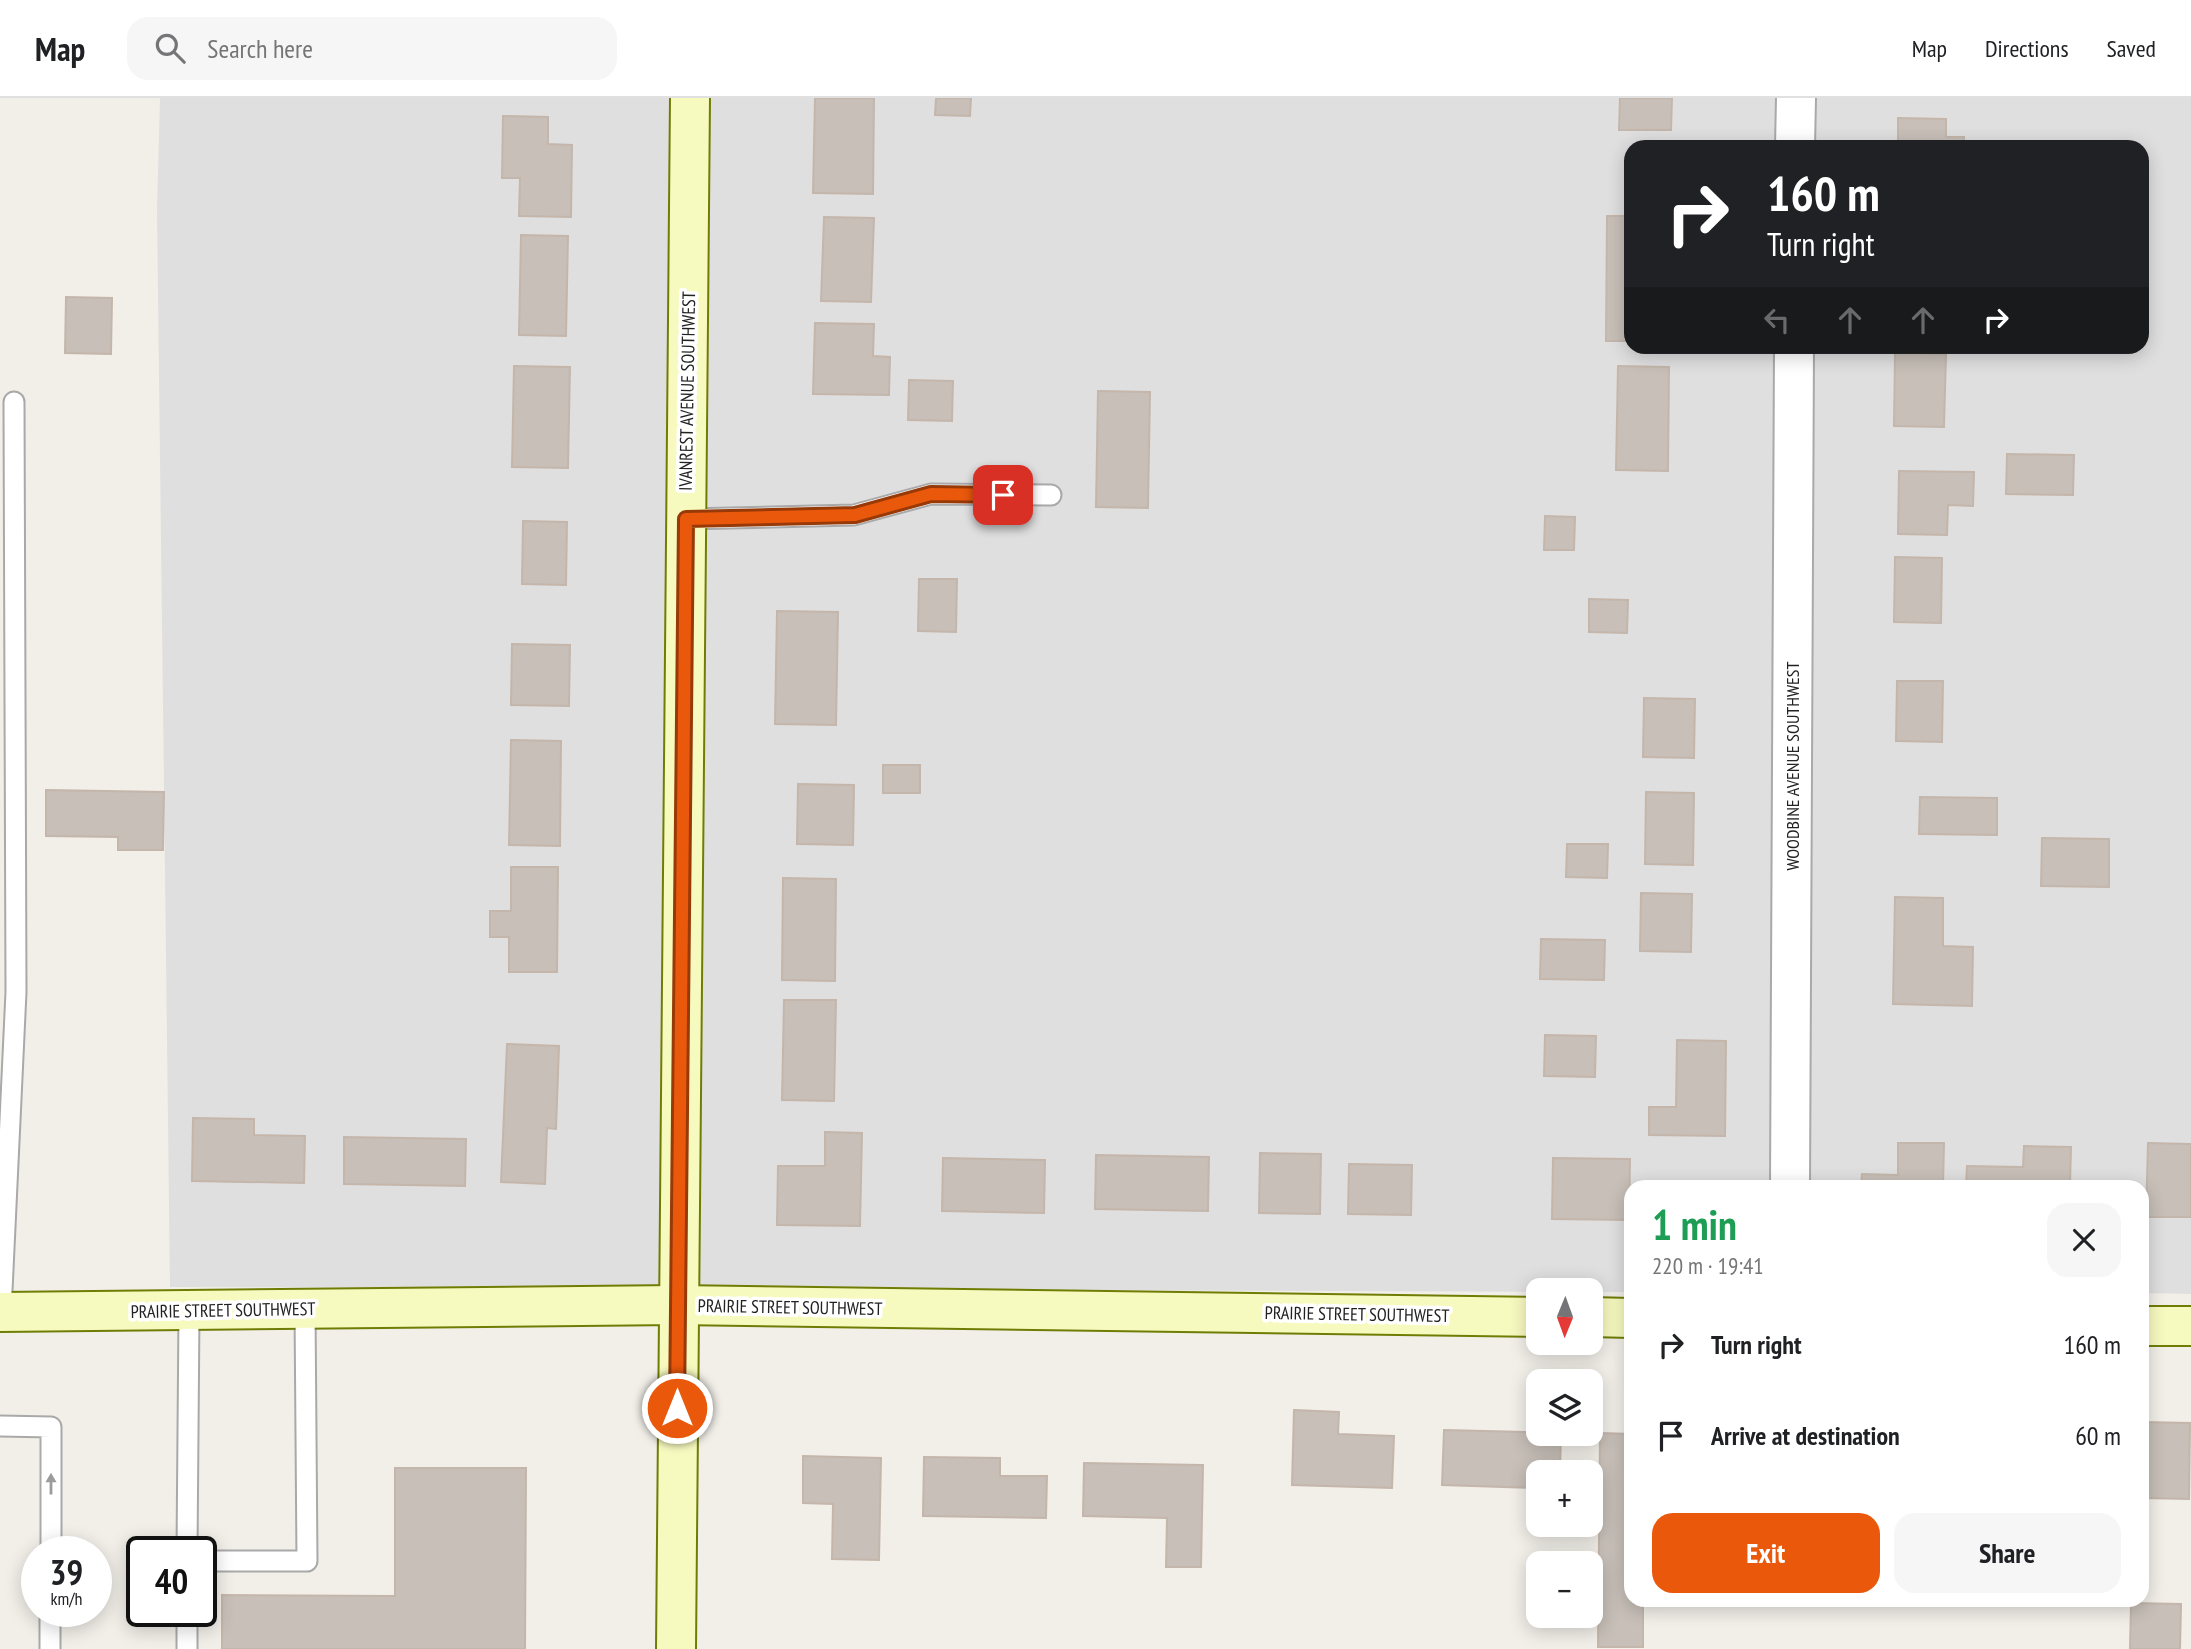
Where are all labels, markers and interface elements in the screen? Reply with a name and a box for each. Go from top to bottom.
search box [127,17,617,80]
text: Map [35,27,85,70]
icon: search [151,29,189,67]
text: Search here [207,32,313,65]
text: Map [1912,33,1947,64]
text: Directions [1985,33,2069,64]
text: Saved [2107,33,2156,64]
text: 160 m [1767,161,1880,225]
icon: right [1652,168,1743,259]
text: Turn right [1767,223,1875,265]
street label: IVANREST AVENUE SOUTHWEST [674,291,700,491]
icon: left [1758,301,1796,339]
icon: ahead [1831,301,1869,339]
icon: ahead [1904,301,1942,339]
icon: right [1977,301,2015,339]
pin [973,465,1033,525]
icon: arrive [984,476,1022,514]
street label: WOODBINE AVENUE SOUTHWEST [1781,661,1804,871]
text: 1 min [1652,1197,1737,1252]
button: close [2047,1203,2121,1277]
text: 220 m · 19:41 [1652,1251,1764,1280]
north arrow [1526,1278,1603,1354]
map controls [1526,1278,1603,1628]
street label: PRAIRIE STREET SOUTHWEST [697,1294,883,1320]
street label: PRAIRIE STREET SOUTHWEST [130,1297,316,1323]
street label: PRAIRIE STREET SOUTHWEST [1264,1301,1450,1327]
icon: right [1652,1326,1690,1364]
text: Turn right [1711,1328,1802,1361]
text: 160 m [2063,1328,2121,1361]
button: layers [1526,1369,1603,1446]
position arrow [640,1371,714,1445]
icon: arrive [1652,1417,1690,1455]
text: Arrive at destination [1711,1419,1900,1452]
text: 60 m [2075,1419,2121,1452]
button: + [1526,1460,1603,1537]
one-way arrow [45,1473,57,1495]
button: Exit [1652,1513,1880,1593]
button: Share [1894,1513,2121,1593]
speed limit sign: 40 [126,1536,217,1627]
text: 39 [50,1549,83,1595]
button: − [1526,1551,1603,1628]
text: km/h [51,1587,82,1610]

